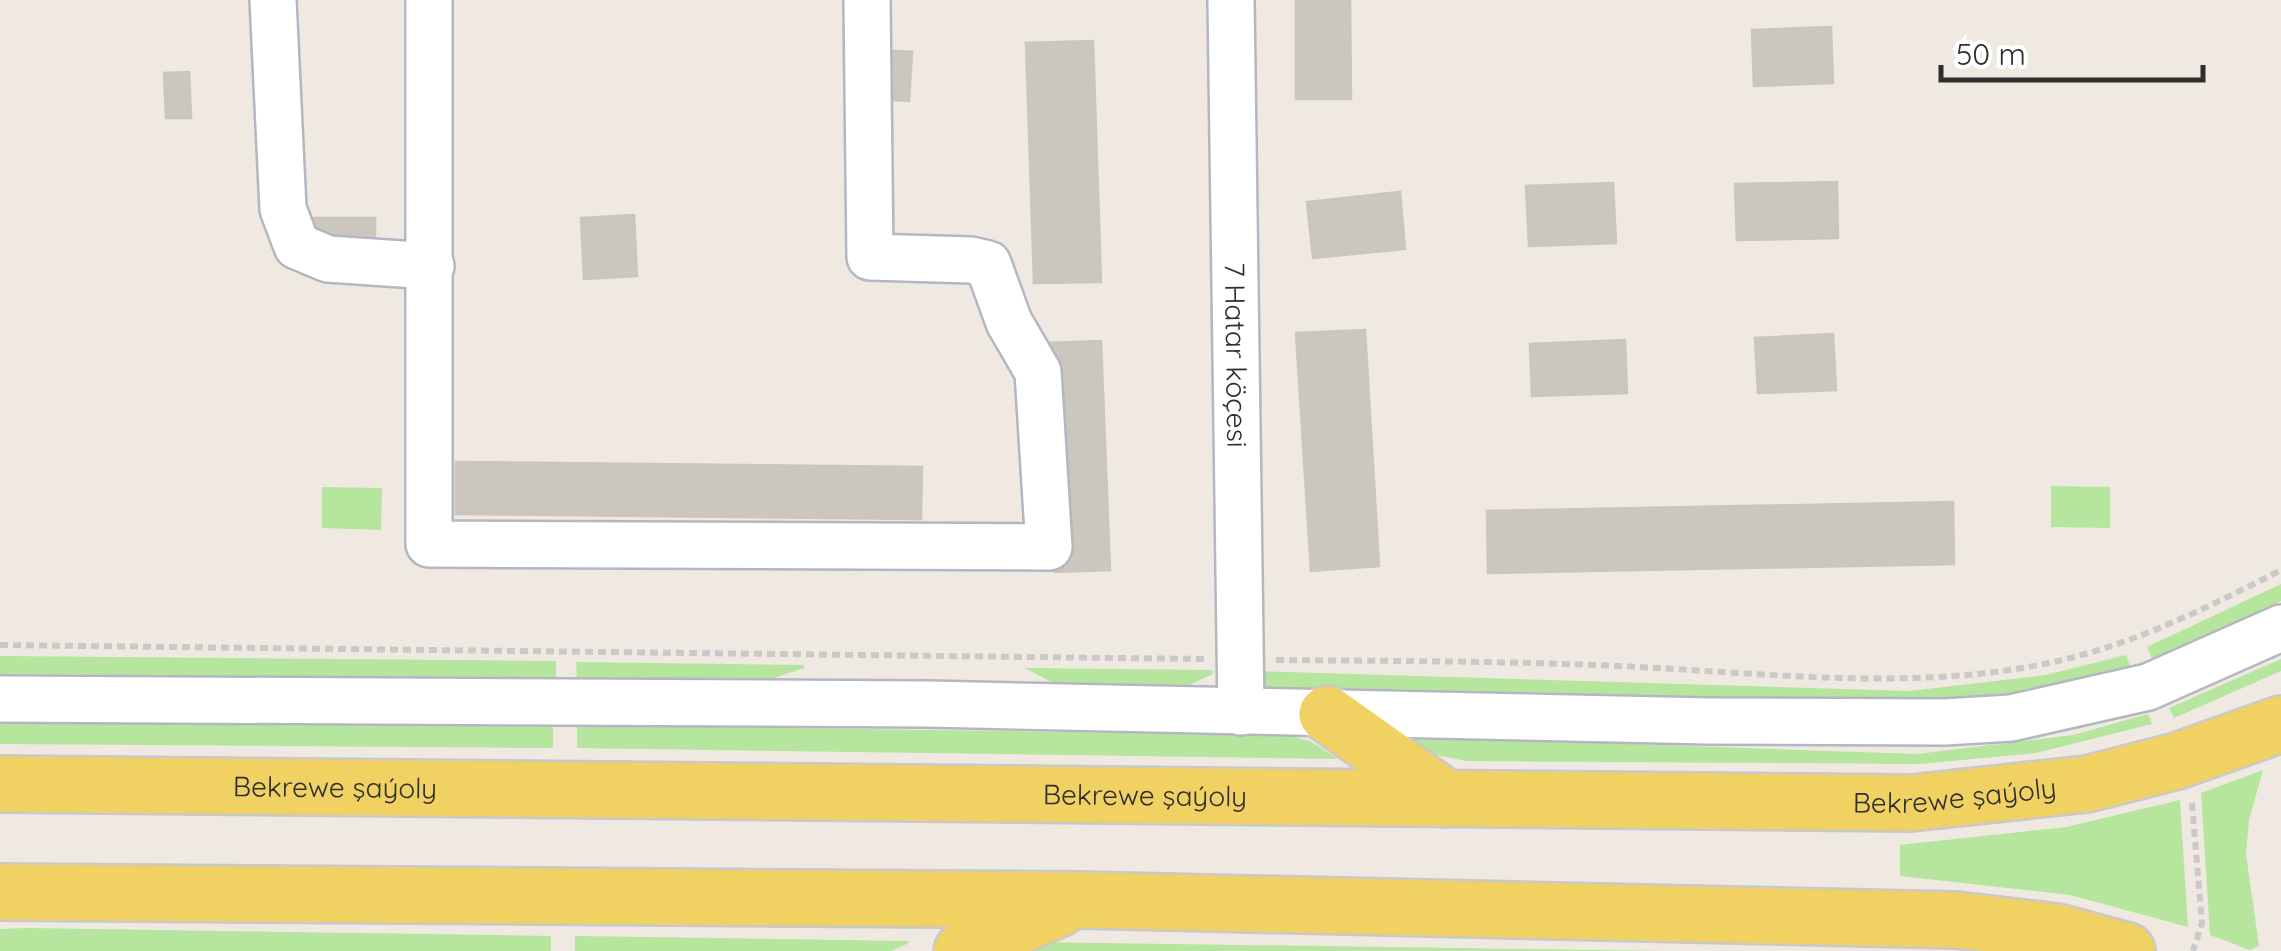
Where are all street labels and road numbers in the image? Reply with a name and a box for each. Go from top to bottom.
street label: 7 Hatar köçesi [1218,262,1255,448]
street label: Bekrewe şaýoly [233,768,437,805]
street label: Bekrewe şaýoly [1853,769,2058,820]
street label: Bekrewe şaýoly [1043,776,1247,813]

